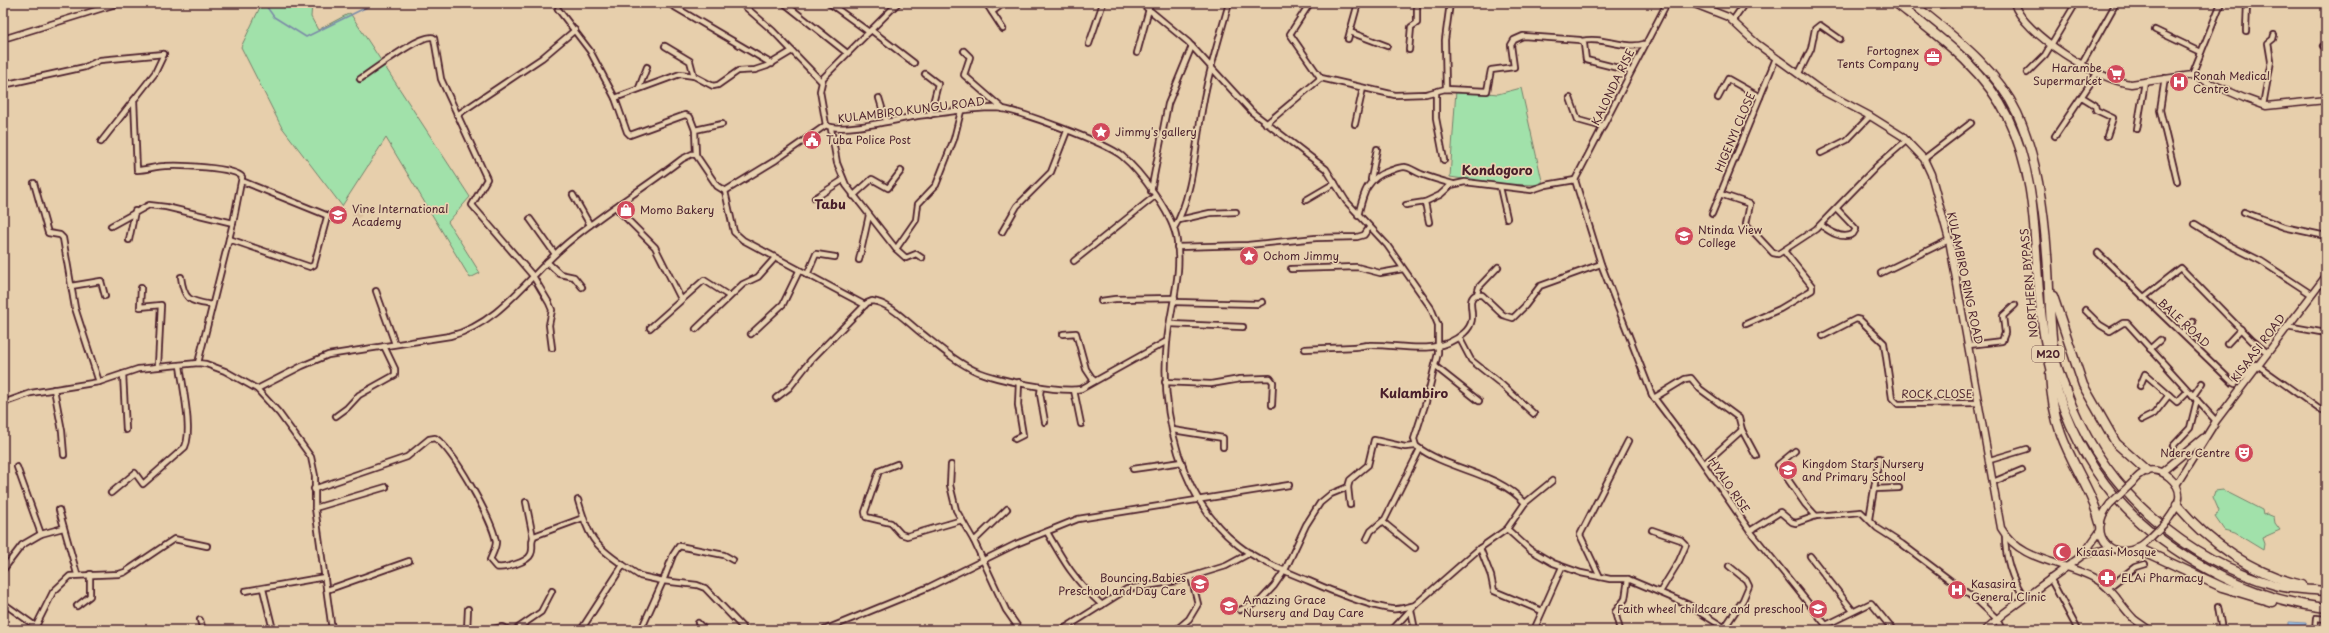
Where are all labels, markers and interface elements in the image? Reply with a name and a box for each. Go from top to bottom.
place label: Fortognex Tents Company [1837,42,1919,72]
street label: KALONDA RISE [1587,46,1638,128]
office icon: Fortognex Tents Company [1922,46,1944,68]
place label: Harambe Supermarket [2033,59,2103,89]
supermarket icon: Harambe Supermarket [2105,63,2127,85]
place label: Ronah Medical Centre [2193,67,2270,97]
hospital icon: Ronah Medical Centre [2168,71,2190,93]
street label: HIGENYI CLOSE [1710,89,1759,174]
street label: KULAMBIRO KUNGU ROAD [836,92,986,127]
place icon: Jimmy's gallery [1090,121,1112,143]
place label: Jimmy's gallery [1115,123,1197,140]
public building icon: Tuba Police Post [801,129,823,151]
place label: Tuba Police Post [826,131,911,148]
district label: Kondogoro [1461,160,1533,179]
district label: Tabu [814,194,846,213]
shop icon: Momo Bakery [615,199,637,221]
place label: Vine International Academy [352,200,448,230]
place label: Momo Bakery [640,201,714,218]
school or university icon: Vine International Academy [327,204,349,226]
street label: KULAMBIRO RING ROAD [1943,210,1988,346]
place label: Ntinda View College [1698,221,1763,251]
school or university icon: Ntinda View College [1673,225,1695,247]
street label: NORTHERN BYPASS [2015,228,2042,338]
place icon: Ochom Jimmy [1238,245,1260,267]
place label: Ochom Jimmy [1263,247,1339,264]
street label: BALE ROAD [2155,294,2214,351]
street label: KISAASI ROAD [2226,310,2289,385]
road number: M20 [2032,346,2064,362]
district label: Kulambiro [1380,383,1449,402]
street label: ROCK CLOSE [1901,385,1973,402]
theatre icon: Ndere Centre [2233,442,2255,464]
place label: Ndere Centre [2160,444,2231,461]
street label: HYALO RISE [1704,453,1755,516]
place label: Kingdom Stars Nursery and Primary School [1802,455,1924,485]
school or university icon: Kingdom Stars Nursery and Primary School [1777,459,1799,481]
mosque icon: Kisaasi Mosque [2051,541,2073,563]
place label: Kisaasi Mosque [2076,543,2157,560]
pharmacy icon: ELAi Pharmacy [2096,567,2118,589]
place label: Bouncing Babies Preschool and Day Care [1058,569,1186,599]
place label: ELAi Pharmacy [2121,569,2204,586]
school or university icon: Bouncing Babies Preschool and Day Care [1189,573,1211,595]
place label: Kasasira General Clinic [1971,575,2046,605]
hospital icon: Kasasira General Clinic [1946,579,1968,601]
place label: Amazing Grace Nursery and Day Care [1243,591,1364,621]
school or university icon: Amazing Grace Nursery and Day Care [1218,595,1240,617]
school or university icon: Faith wheel childcare and preschool [1807,598,1829,620]
place label: Faith wheel childcare and preschool [1617,600,1804,617]

